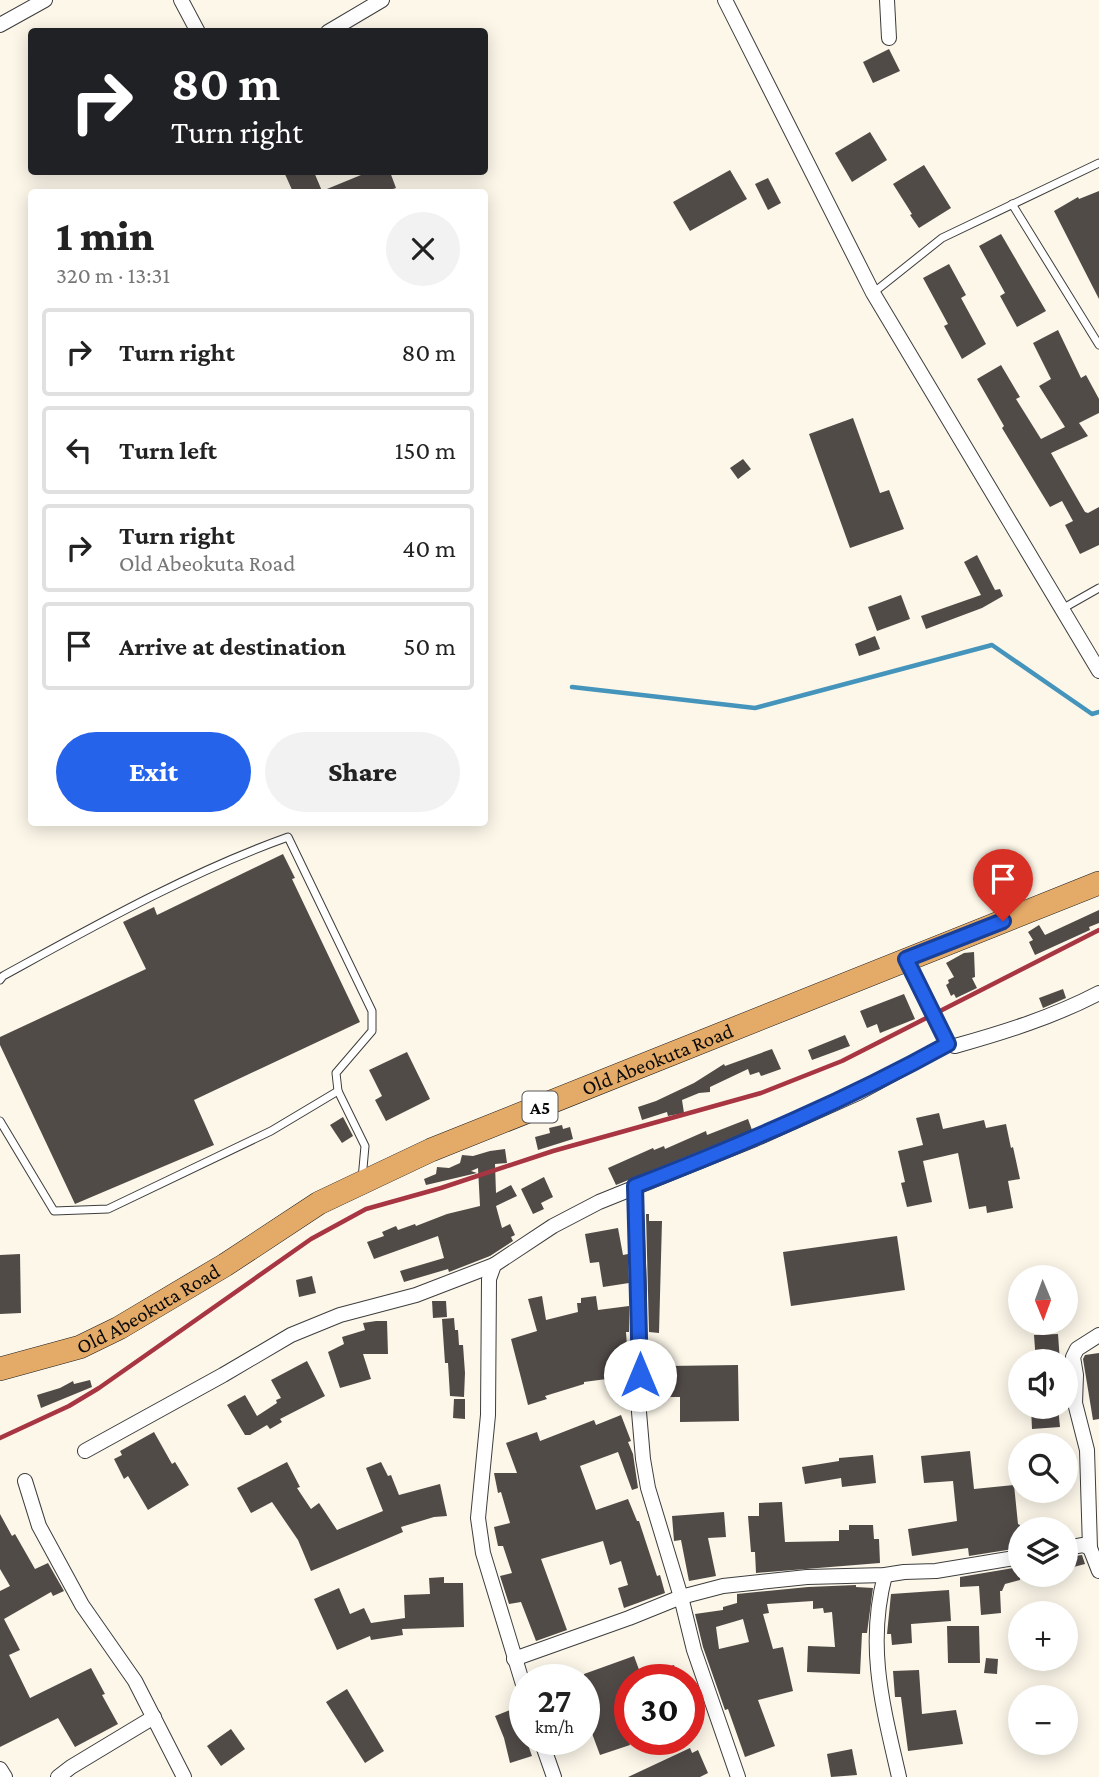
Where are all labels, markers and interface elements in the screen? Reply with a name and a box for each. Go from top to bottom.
icon: right [56,56,147,147]
text: 80 m [171,56,280,111]
text: Turn right [171,114,303,150]
text: 1 min [56,212,154,259]
button: close [386,212,460,286]
text: 320 m · 13:31 [56,262,170,288]
icon: right [60,333,98,371]
text: Turn right [119,338,235,367]
text: 80 m [402,338,456,367]
icon: left [60,431,98,469]
text: Turn left [119,436,217,465]
text: 150 m [395,436,456,465]
text: Turn right [119,521,235,550]
icon: right [60,529,98,567]
text: 40 m [402,534,456,563]
text: Old Abeokuta Road [119,550,295,576]
icon: arrive [60,627,98,665]
text: Arrive at destination [119,632,346,661]
text: 50 m [403,632,456,661]
button: Exit [56,732,251,812]
button: Share [265,732,460,812]
pin [973,849,1033,921]
icon: arrive [984,860,1022,898]
street label: Old Abeokuta Road [578,1018,737,1101]
road number: A5 [522,1092,558,1122]
street label: Old Abeokuta Road [72,1259,224,1359]
north arrow [1008,1265,1078,1335]
map controls [1008,1265,1078,1755]
position arrow [603,1338,677,1412]
button: sound [1008,1349,1078,1419]
button: search [1008,1433,1078,1503]
button: layers [1008,1517,1078,1587]
button: + [1008,1601,1078,1671]
speed limit sign: 30 [614,1664,705,1755]
text: 27 [538,1681,571,1720]
button: − [1008,1685,1078,1755]
text: km/h [535,1717,574,1737]

